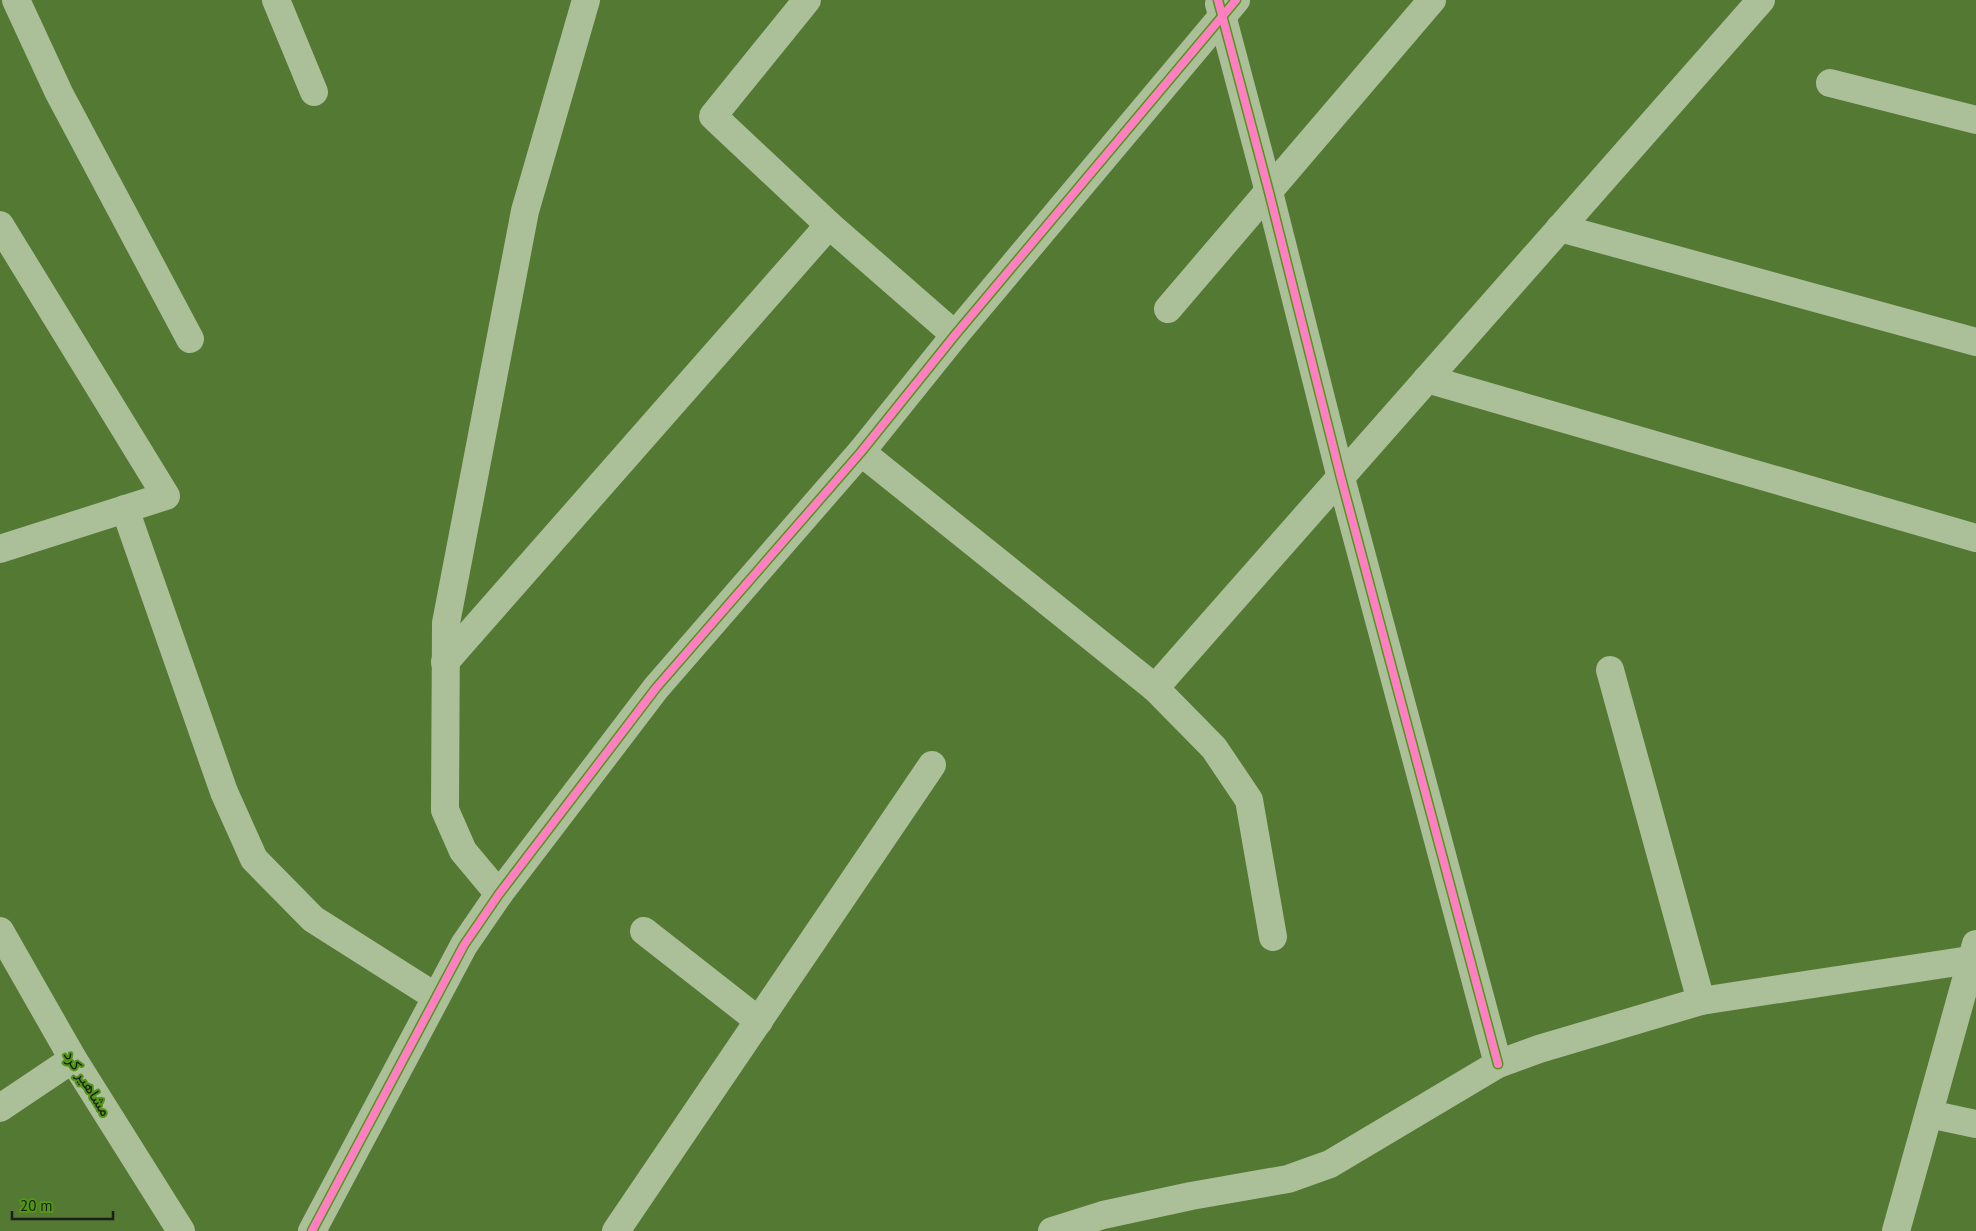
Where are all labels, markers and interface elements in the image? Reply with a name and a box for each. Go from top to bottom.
street label: مشاهیر کرد [59,1046,116,1120]
scale bar [12,1188,114,1220]
text: 20 m [20,1196,53,1215]

